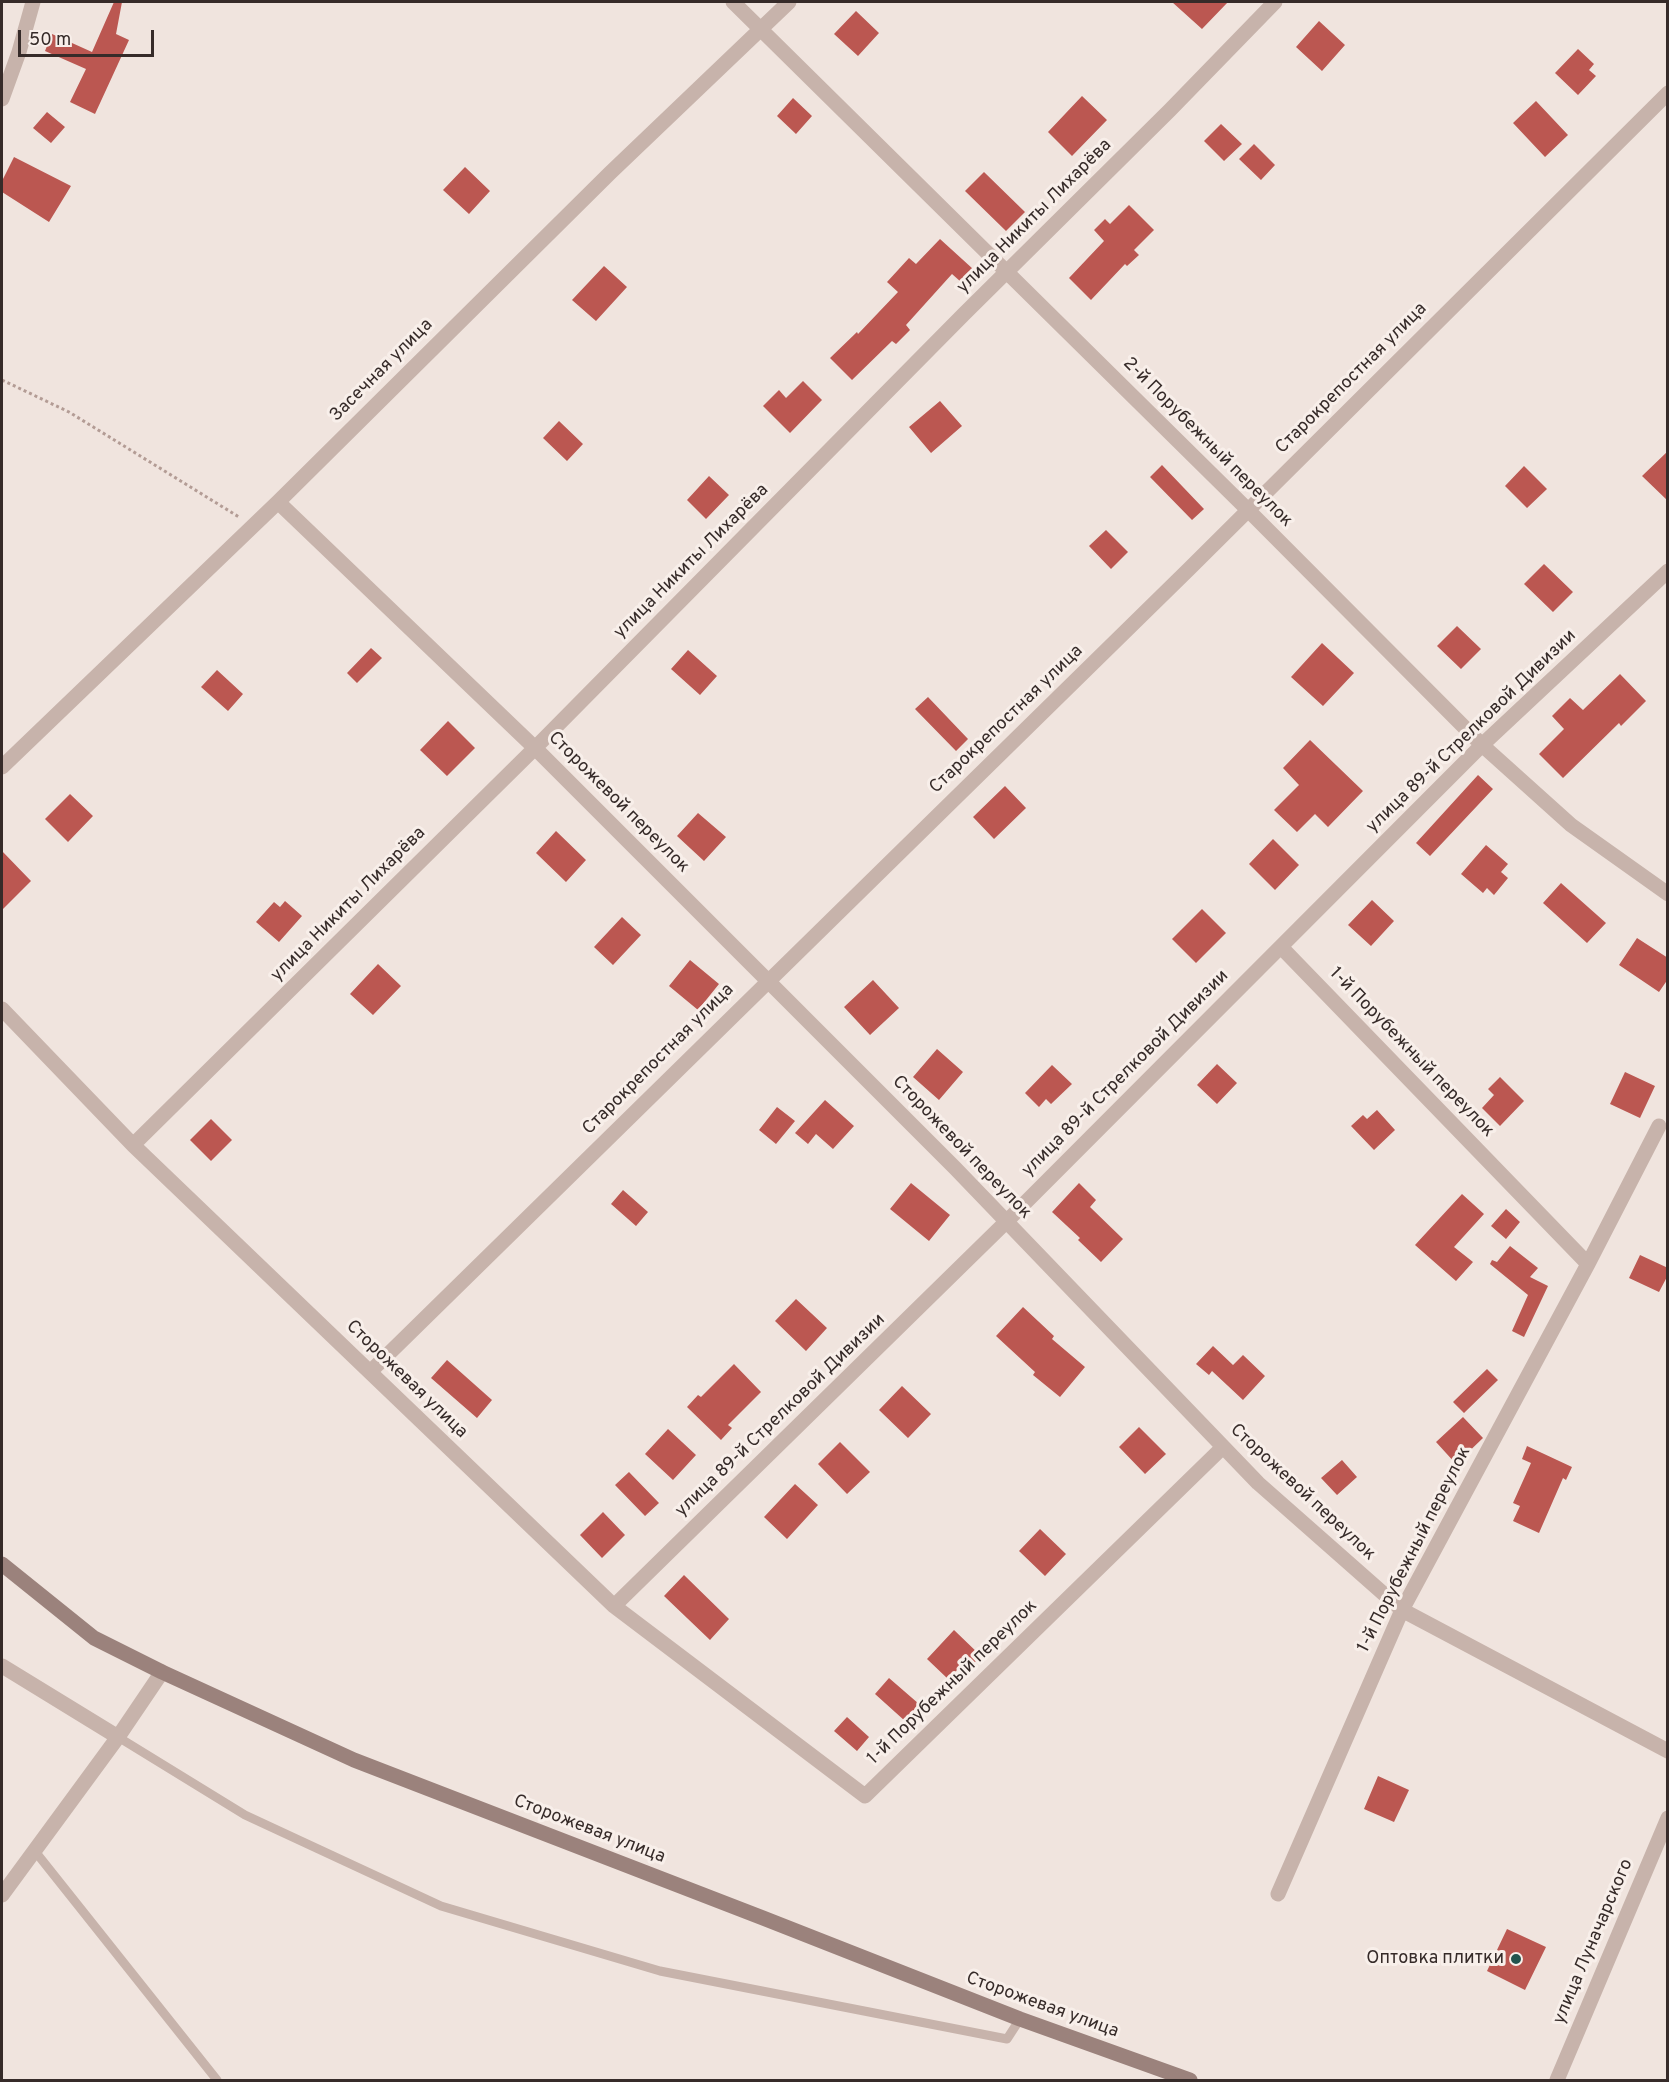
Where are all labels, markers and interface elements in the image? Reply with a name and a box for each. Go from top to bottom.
scale bar [21,18,158,56]
text: 50 m [29,29,71,52]
street label: улица Никиты Лихарёва [953,135,1117,299]
street label: Старокрепостная улица [1272,299,1432,459]
street label: Засечная улица [326,315,438,427]
street label: 2-й Порубежный переулок [1118,354,1296,532]
street label: улица Никиты Лихарёва [610,480,774,644]
street label: улица 89-й Стрелковой Дивизии [1363,626,1581,838]
street label: Старокрепостная улица [926,641,1088,799]
street label: Сторожевой переулок [543,728,693,878]
street label: улица Никиты Лихарёва [267,823,431,987]
street label: 1-й Порубежный переулок [1324,964,1498,1142]
street label: улица 89-й Стрелковой Дивизии [1018,966,1234,1182]
street label: Старокрепостная улица [579,980,739,1140]
street label: Сторожевой переулок [887,1072,1035,1224]
street label: улица 89-й Стрелковой Дивизии [672,1310,890,1522]
street label: Сторожевая улица [341,1316,471,1444]
street label: Сторожевой переулок [1225,1420,1379,1566]
street label: 1-й Порубежный переулок [1354,1444,1476,1656]
street label: 1-й Порубежный переулок [864,1596,1042,1770]
street label: Сторожевая улица [510,1791,668,1869]
street label: улица Луначарского [1549,1856,1639,2028]
place label: Оптовка плитки [1366,1948,1504,1970]
marker: Оптовка плитки [1509,1952,1523,1966]
street label: Сторожевая улица [963,1968,1121,2044]

